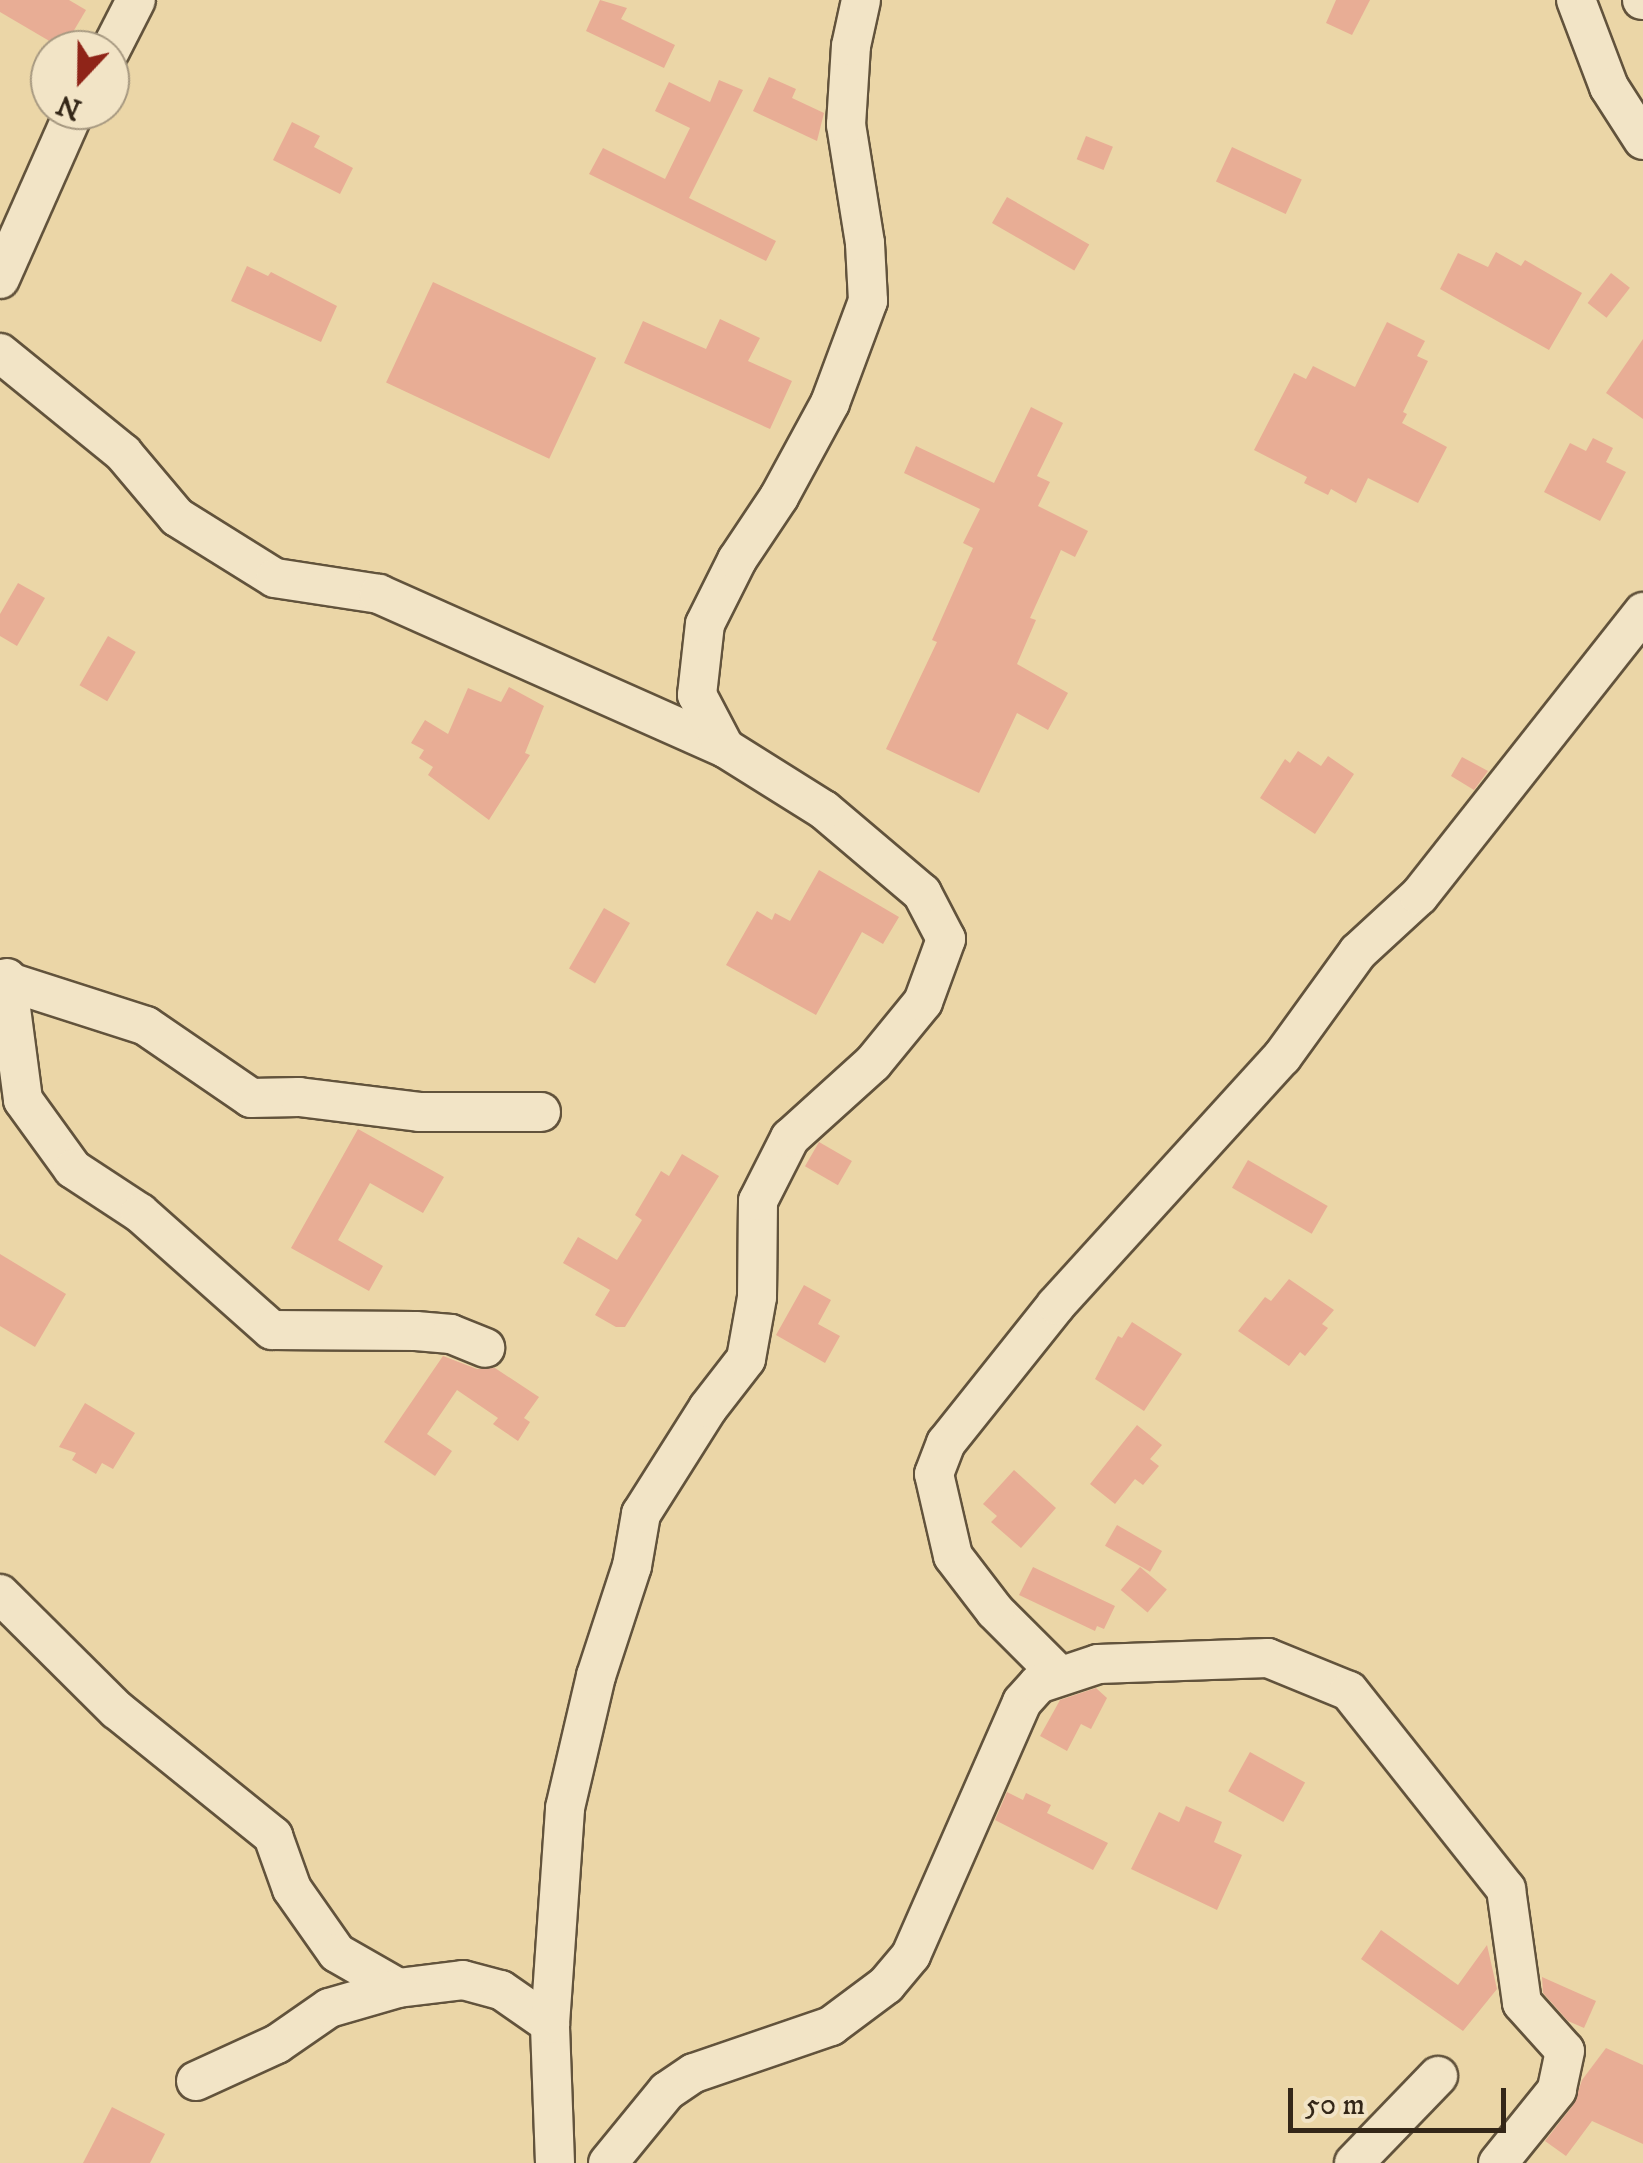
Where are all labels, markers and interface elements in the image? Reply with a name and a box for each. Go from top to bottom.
north arrow [30,30,130,130]
text: N [52,86,87,127]
scale bar [1293,2068,1510,2130]
text: 50 m [1305,2087,1365,2124]

